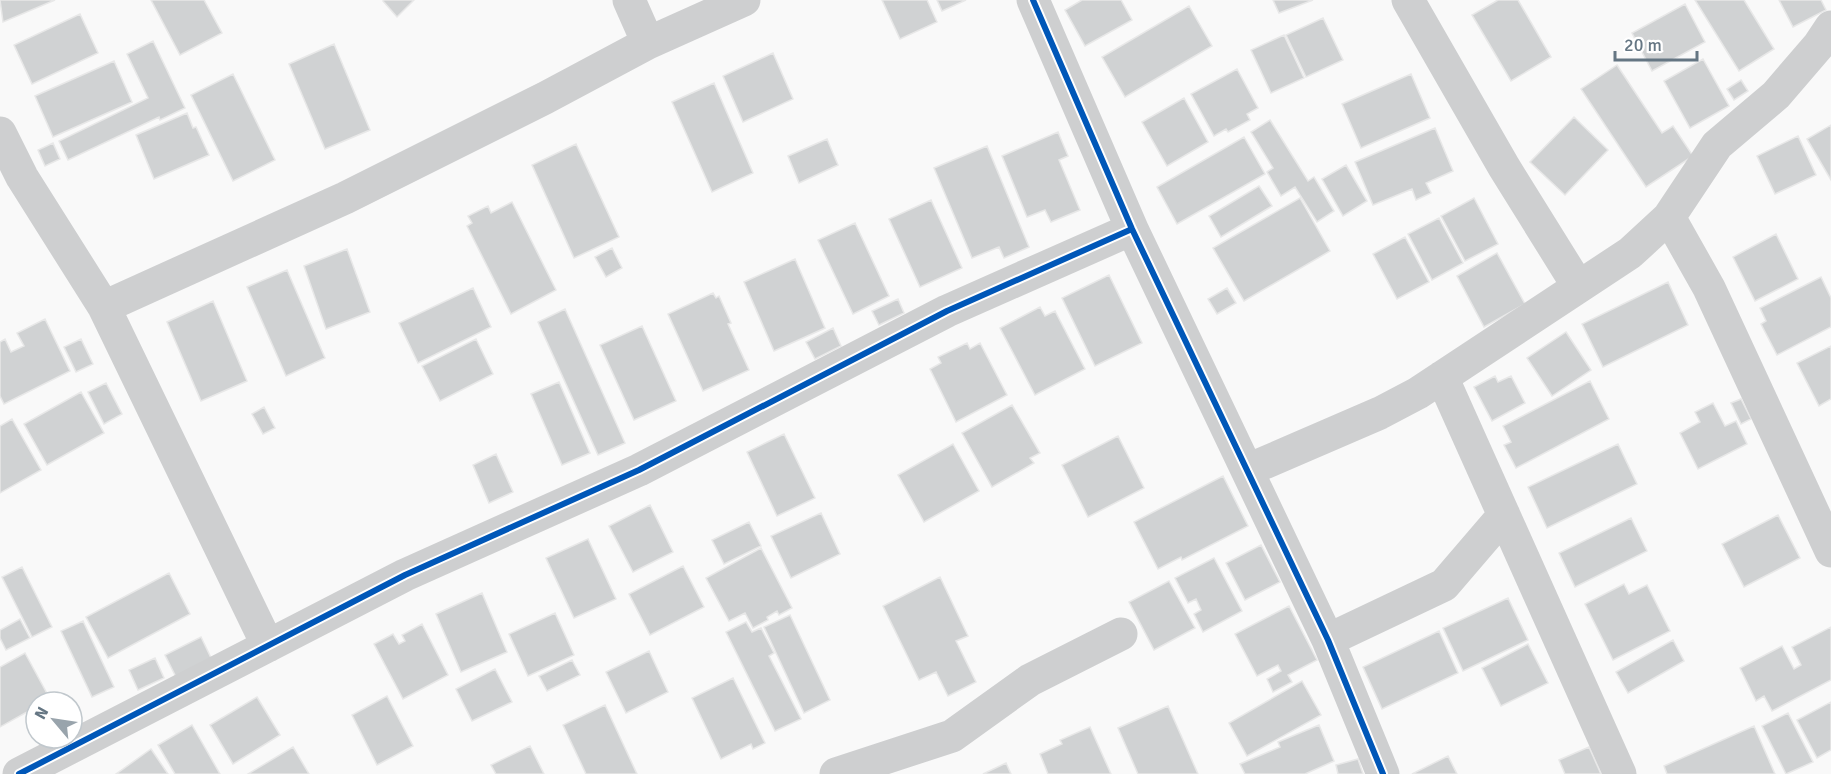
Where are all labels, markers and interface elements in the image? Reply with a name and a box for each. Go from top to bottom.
scale bar [1615,24,1698,62]
text: 20 m [1624,34,1662,56]
north arrow [24,690,84,750]
text: N [30,703,53,723]

